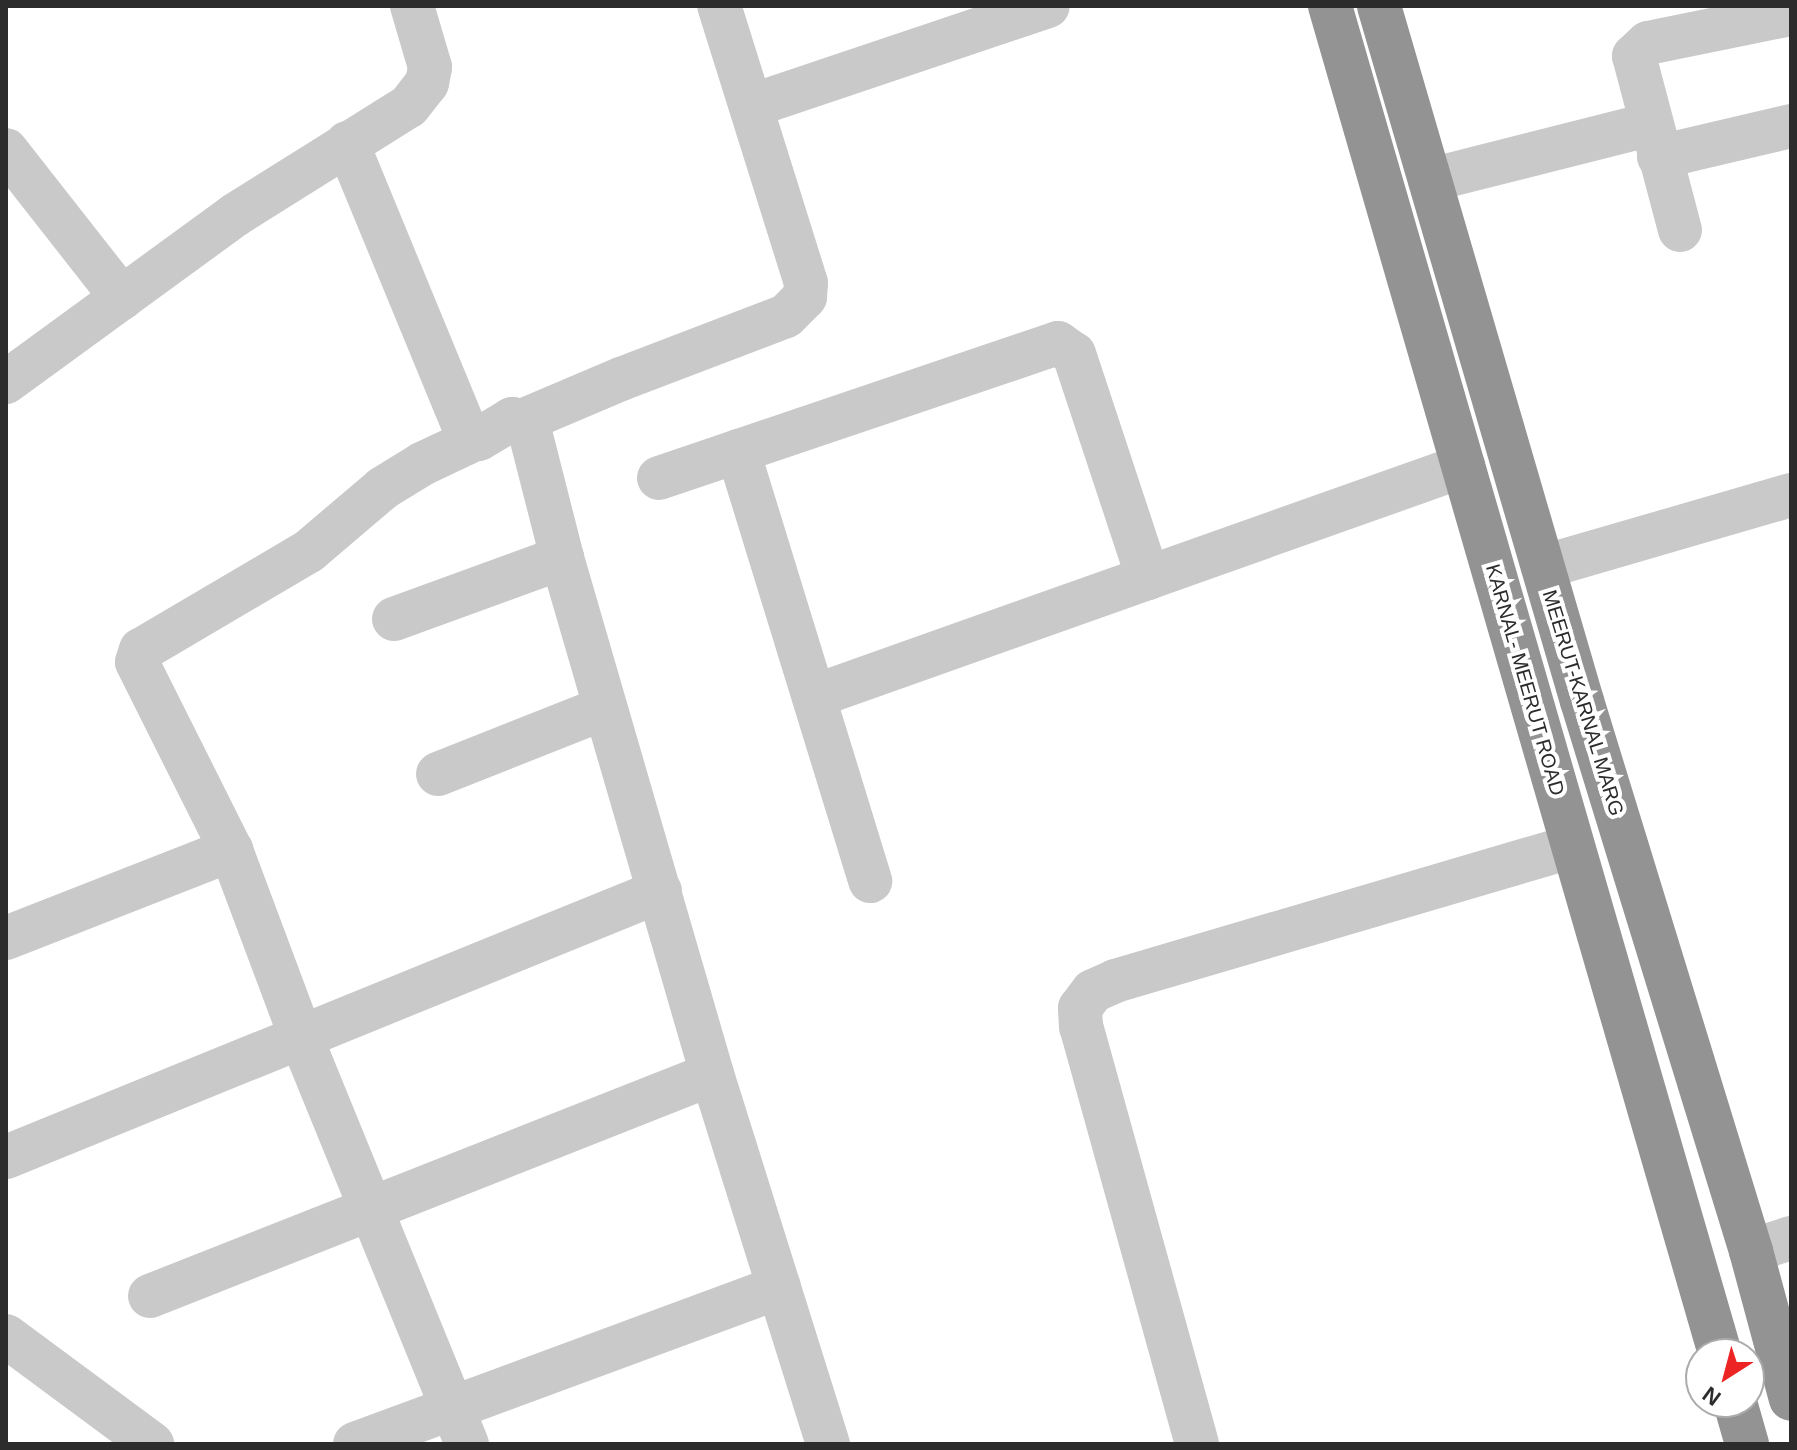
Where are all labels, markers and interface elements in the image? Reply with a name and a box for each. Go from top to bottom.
street label: KARNAL- MEERUT ROAD [1480,561,1570,799]
street label: MEERUT-KARNAL MARG [1537,587,1629,819]
north arrow [1685,1338,1765,1418]
text: N [1698,1381,1726,1411]

